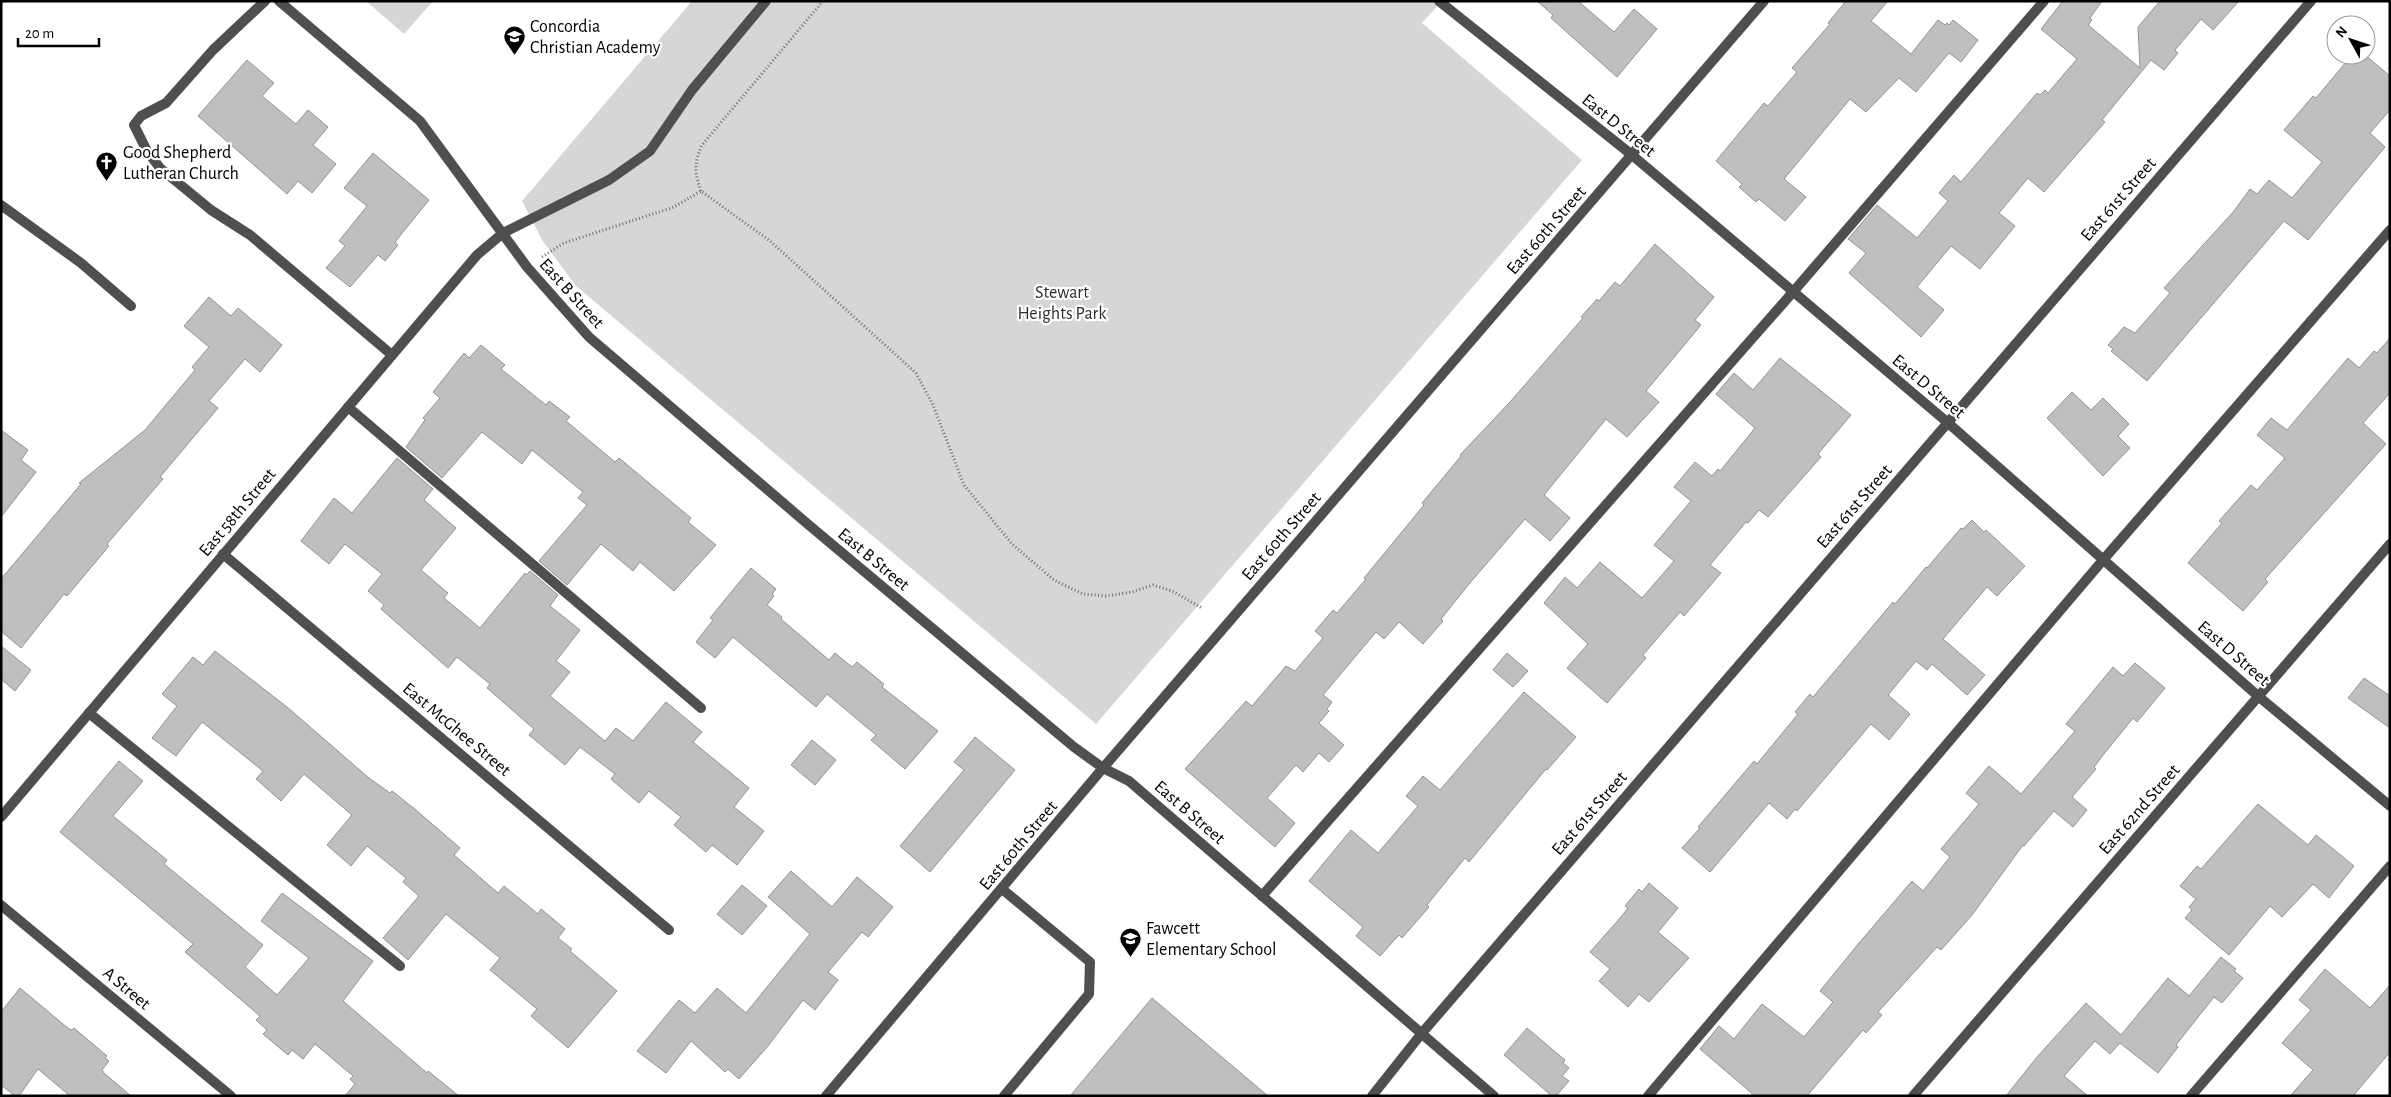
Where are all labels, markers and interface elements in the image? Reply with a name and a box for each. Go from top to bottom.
scale bar [18,15,99,47]
north arrow [2326,15,2376,65]
place label: Concordia Christian Academy [530,18,661,57]
school or university icon: Concordia Christian Academy [502,24,526,55]
text: N [2333,24,2350,41]
text: 20 m [25,26,54,41]
street label: East D Street [1578,91,1659,161]
place label: Good Shepherd Lutheran Church [123,144,239,183]
church icon: Good Shepherd Lutheran Church [95,150,119,181]
street label: East 61st Street [2078,154,2160,245]
street label: East 60th Street [1504,183,1590,278]
street label: East B Street [535,255,607,332]
park label: Stewart Heights Park [1017,284,1107,323]
street label: East D Street [1888,351,1968,422]
street label: East 61st Street [1814,461,1896,552]
street label: East 58th Street [196,465,280,560]
street label: East 60th Street [1239,489,1325,584]
street label: East B Street [834,525,913,595]
street label: East D Street [2194,618,2273,690]
street label: East McGhee Street [399,680,514,780]
street label: East 62nd Street [2096,761,2184,858]
street label: East 61st Street [1549,768,1631,859]
street label: East B Street [1151,777,1228,848]
street label: East 60th Street [976,797,1061,894]
place label: Fawcett Elementary School [1146,920,1277,959]
school or university icon: Fawcett Elementary School [1118,926,1142,957]
street label: A Street [99,964,154,1014]

